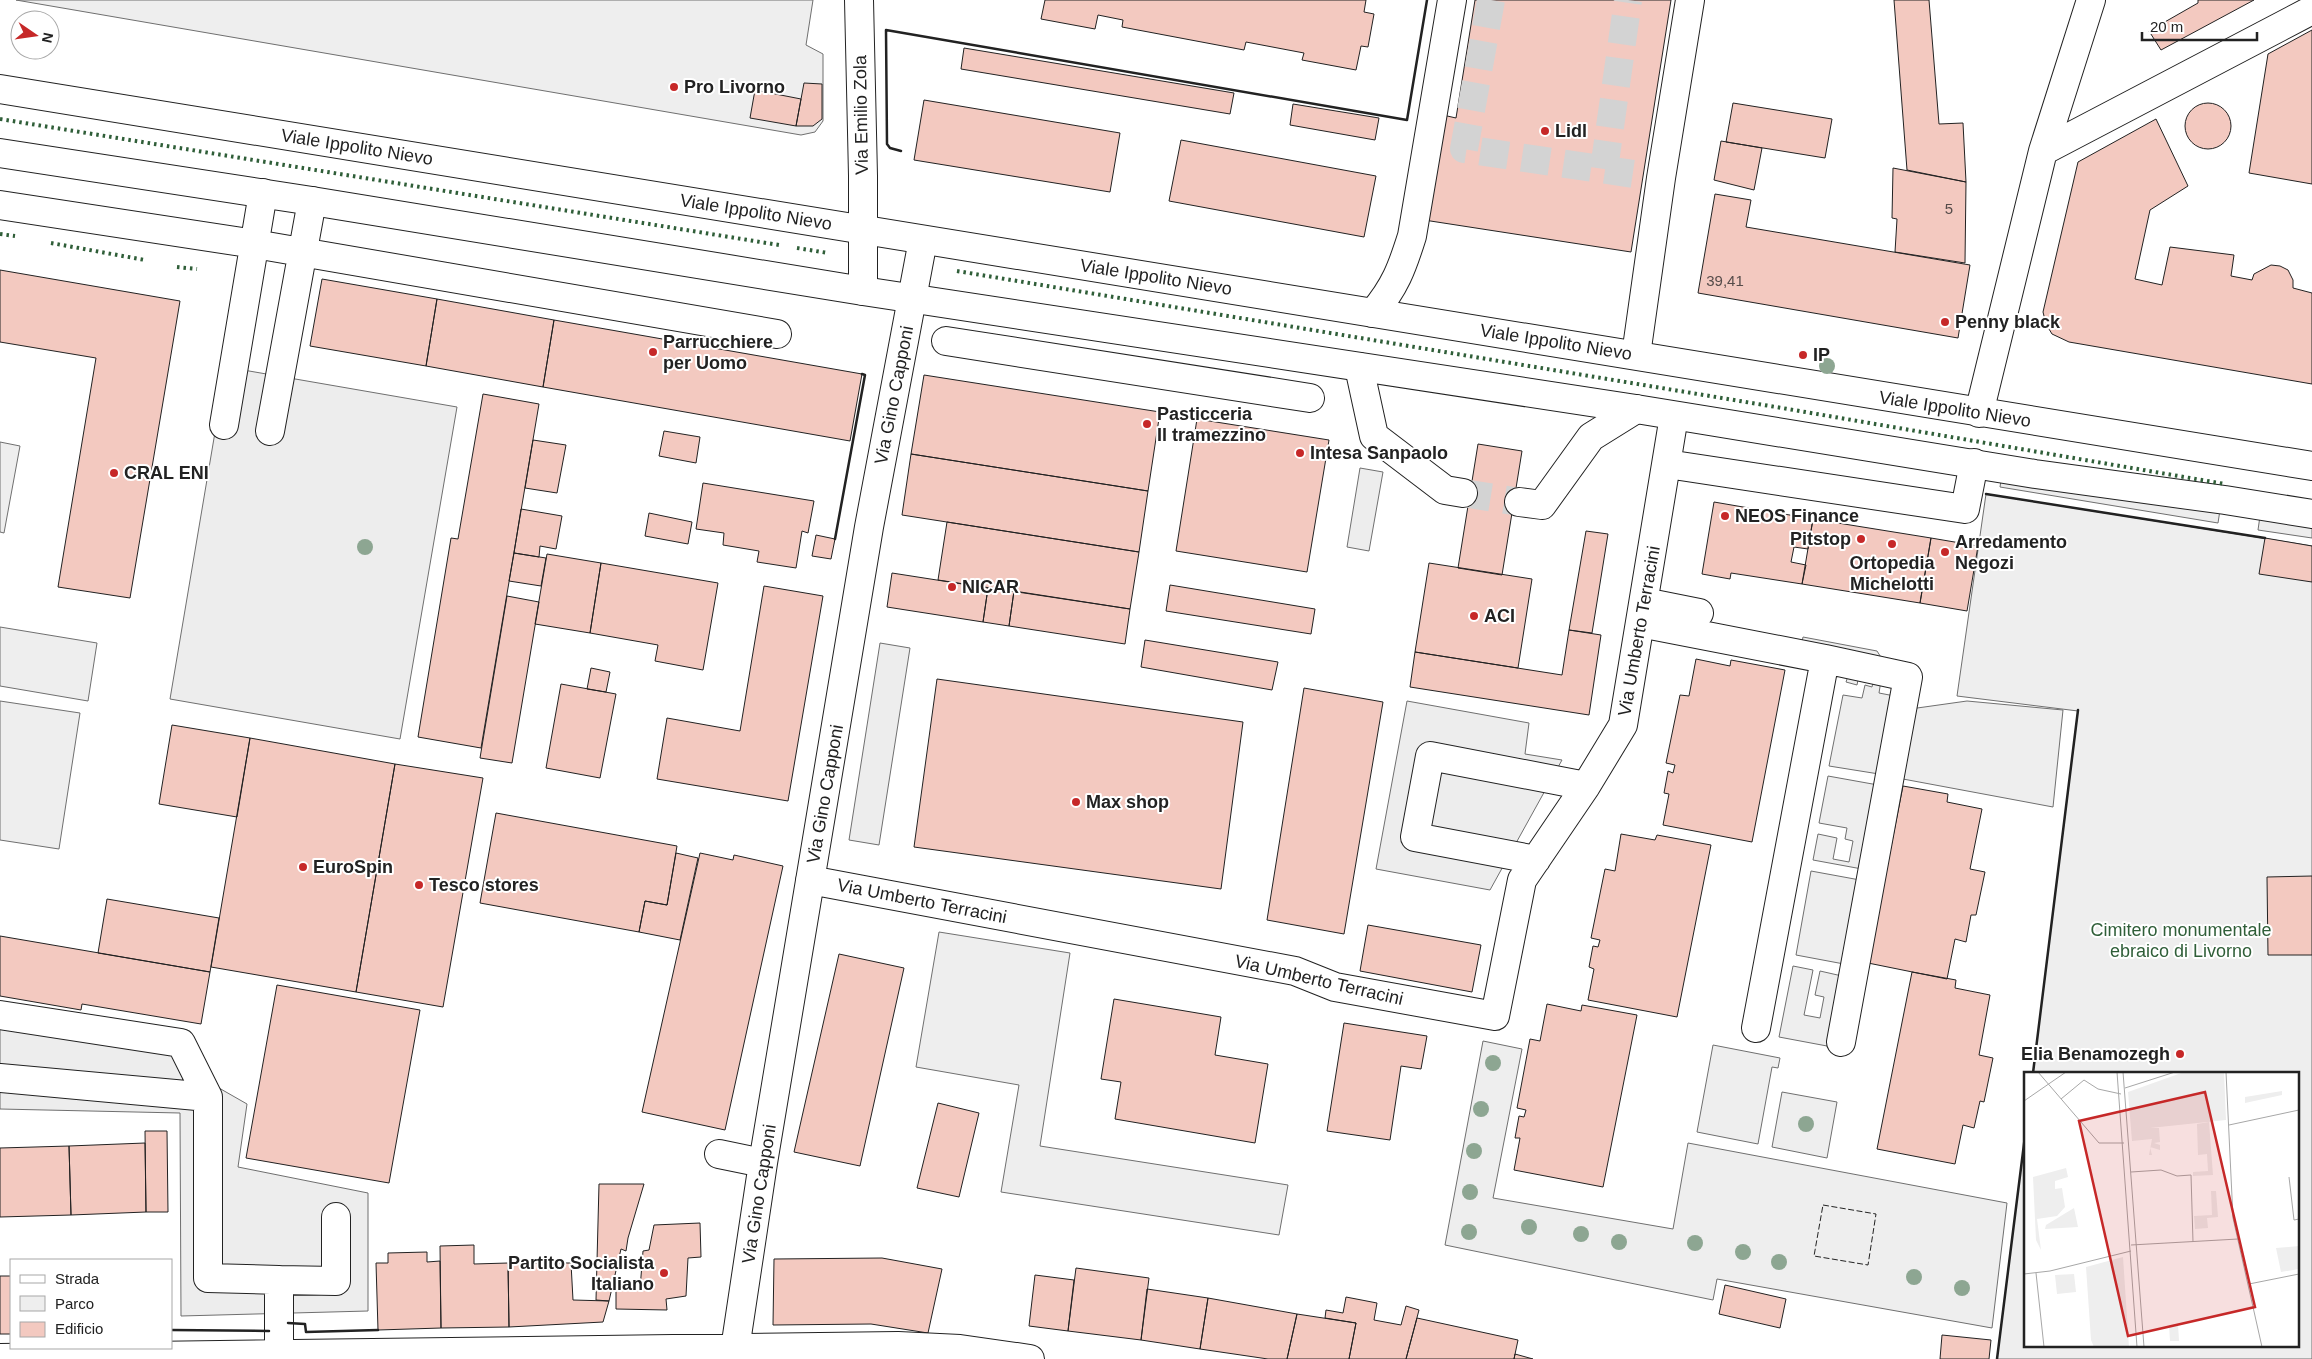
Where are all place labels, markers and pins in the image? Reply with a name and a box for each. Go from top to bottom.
place label: Pro Livorno [684,77,785,97]
marker: Pro Livorno [668,81,680,93]
place label: Lidl [1555,121,1587,141]
marker: Lidl [1539,125,1551,137]
place label: Penny black [1955,312,2061,332]
marker: Penny black [1939,316,1951,328]
place label: Parrucchiere per Uomo [663,332,773,373]
place label: IP [1813,345,1830,365]
marker: Parrucchiere per Uomo [647,346,659,358]
marker: IP [1797,349,1809,361]
place label: Pasticceria Il tramezzino [1157,404,1266,445]
marker: Pasticceria Il tramezzino [1141,418,1153,430]
place label: Intesa Sanpaolo [1310,443,1448,463]
marker: Intesa Sanpaolo [1294,447,1306,459]
place label: CRAL ENI [124,463,209,483]
marker: CRAL ENI [108,467,120,479]
place label: NEOS Finance [1735,506,1859,526]
marker: NEOS Finance [1719,510,1731,522]
place label: Pitstop [1790,529,1851,549]
place label: Arredamento Negozi [1955,532,2067,573]
marker: Pitstop [1855,533,1867,545]
marker: Ortopedia Michelotti [1886,538,1898,550]
marker: Arredamento Negozi [1939,546,1951,558]
place label: Ortopedia Michelotti [1849,553,1935,594]
place label: NICAR [962,577,1019,597]
marker: NICAR [946,581,958,593]
place label: ACI [1484,606,1515,626]
marker: ACI [1468,610,1480,622]
place label: Max shop [1086,792,1169,812]
marker: Max shop [1070,796,1082,808]
place label: EuroSpin [313,857,393,877]
marker: EuroSpin [297,861,309,873]
place label: Tesco stores [429,875,539,895]
marker: Tesco stores [413,879,425,891]
place label: Elia Benamozegh [2021,1044,2170,1064]
marker: Elia Benamozegh [2174,1048,2186,1060]
place label: Partito Socialista Italiano [508,1253,655,1294]
marker: Partito Socialista Italiano [658,1267,670,1279]

